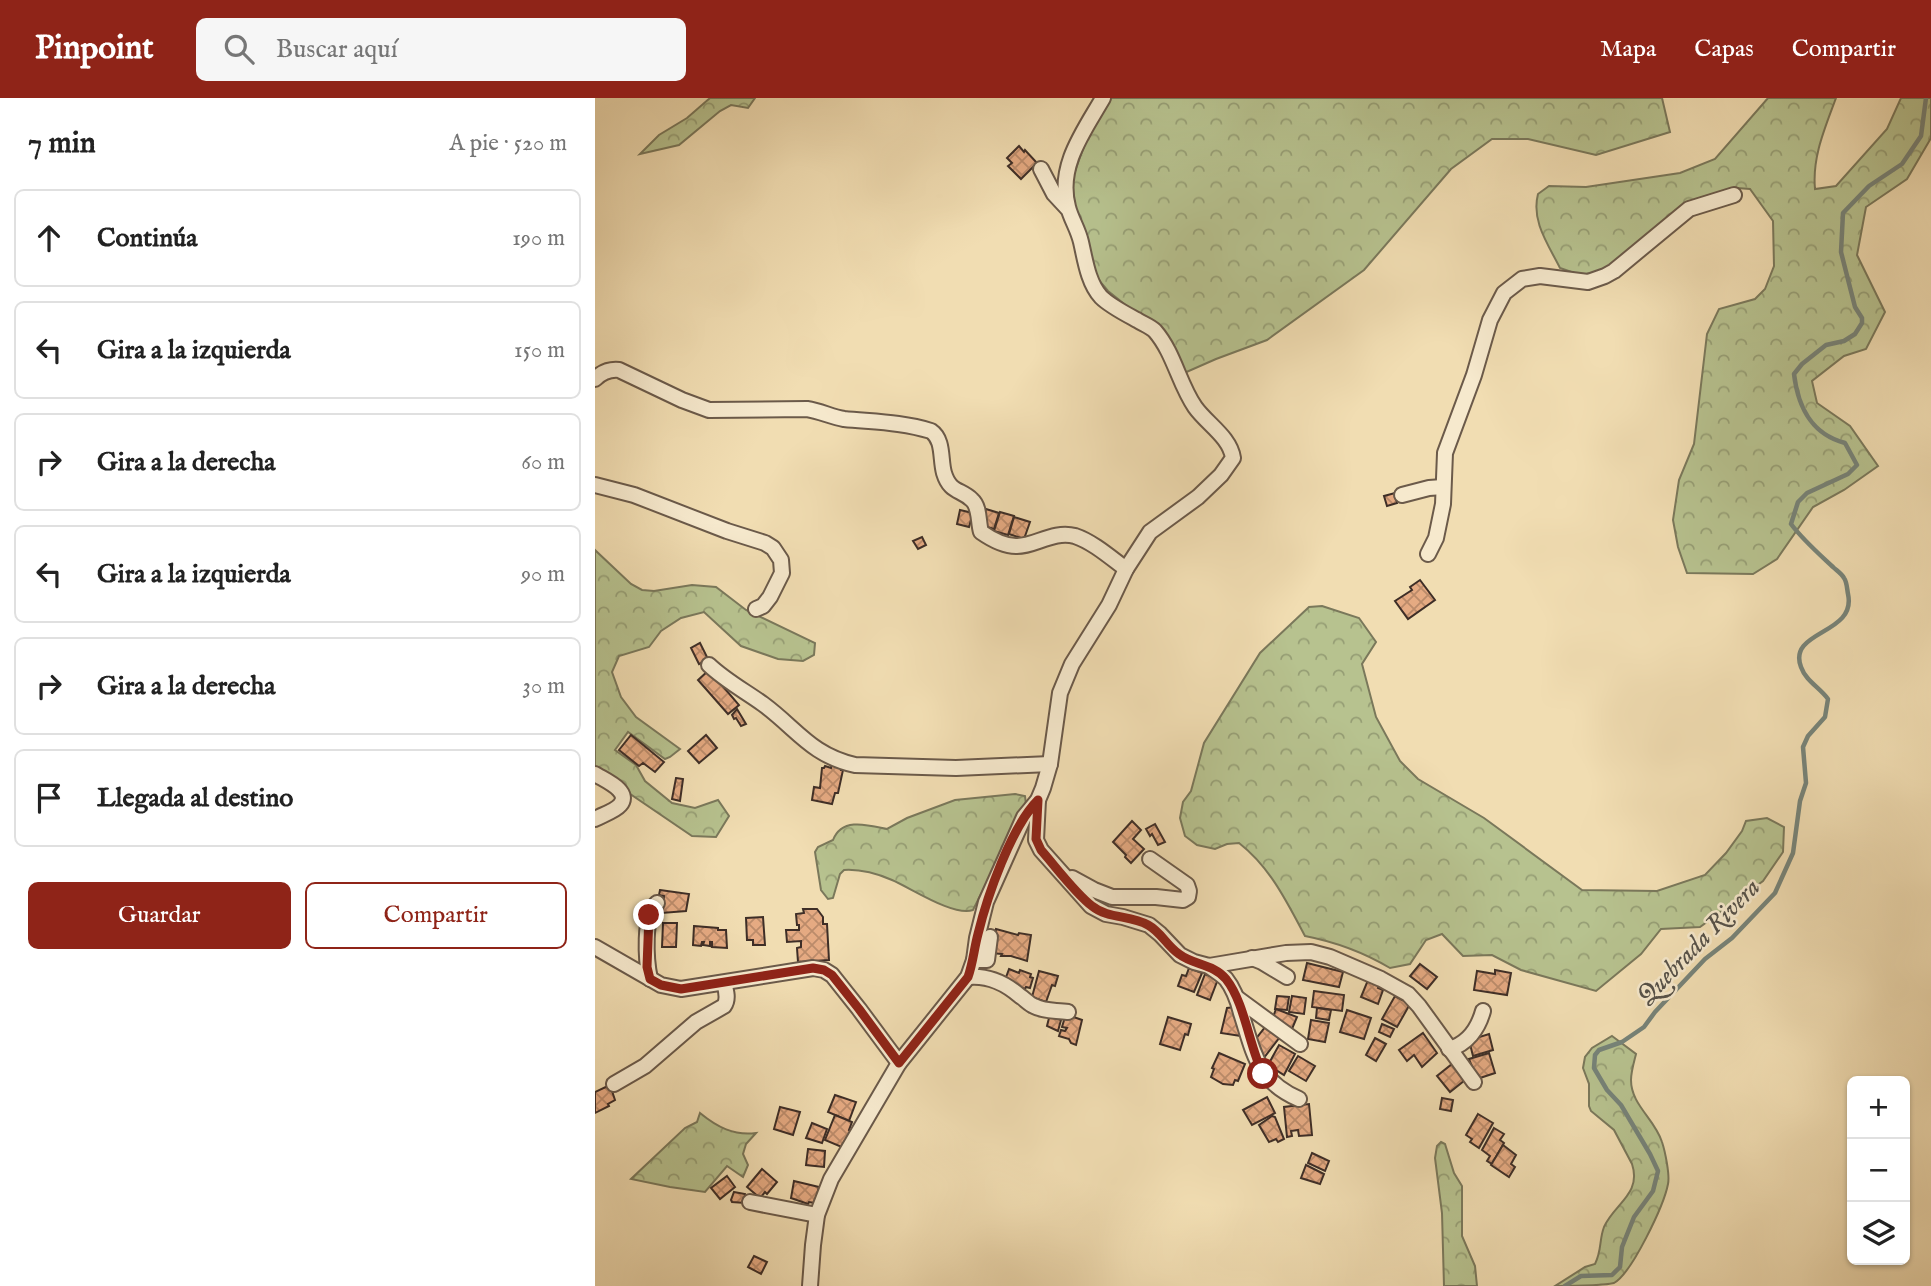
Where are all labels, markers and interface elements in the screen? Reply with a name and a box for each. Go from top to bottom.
search box [196,18,686,81]
text: Pinpoint [35,28,154,70]
icon: search [220,30,258,68]
text: Buscar aquí [276,33,398,66]
text: Mapa [1600,34,1656,65]
text: Capas [1694,34,1754,65]
text: Compartir [1792,34,1896,65]
text: 7 min [28,125,96,163]
text: A pie · 520 m [449,129,567,158]
icon: ahead [30,219,68,257]
text: Continúa [97,222,198,255]
text: 190 m [512,224,565,253]
icon: left [30,331,68,369]
text: Gira a la izquierda [97,334,291,367]
text: 150 m [514,336,565,365]
icon: right [30,443,68,481]
text: Gira a la derecha [97,446,276,479]
text: 60 m [521,448,565,477]
icon: left [30,555,68,593]
text: Gira a la izquierda [97,558,291,591]
text: 90 m [521,560,565,589]
icon: right [30,667,68,705]
text: Gira a la derecha [97,670,276,703]
text: 30 m [522,672,565,701]
icon: arrive [30,779,68,817]
text: Llegada al destino [97,782,293,815]
water label: Quebrada Rivera [1630,872,1768,1012]
button: Guardar [28,882,291,949]
button: Compartir [305,882,567,949]
route end [633,899,664,930]
route start [1247,1058,1278,1089]
map controls [1847,1076,1910,1265]
button: + [1847,1076,1910,1139]
button: − [1847,1139,1910,1202]
button: layers [1847,1202,1910,1265]

